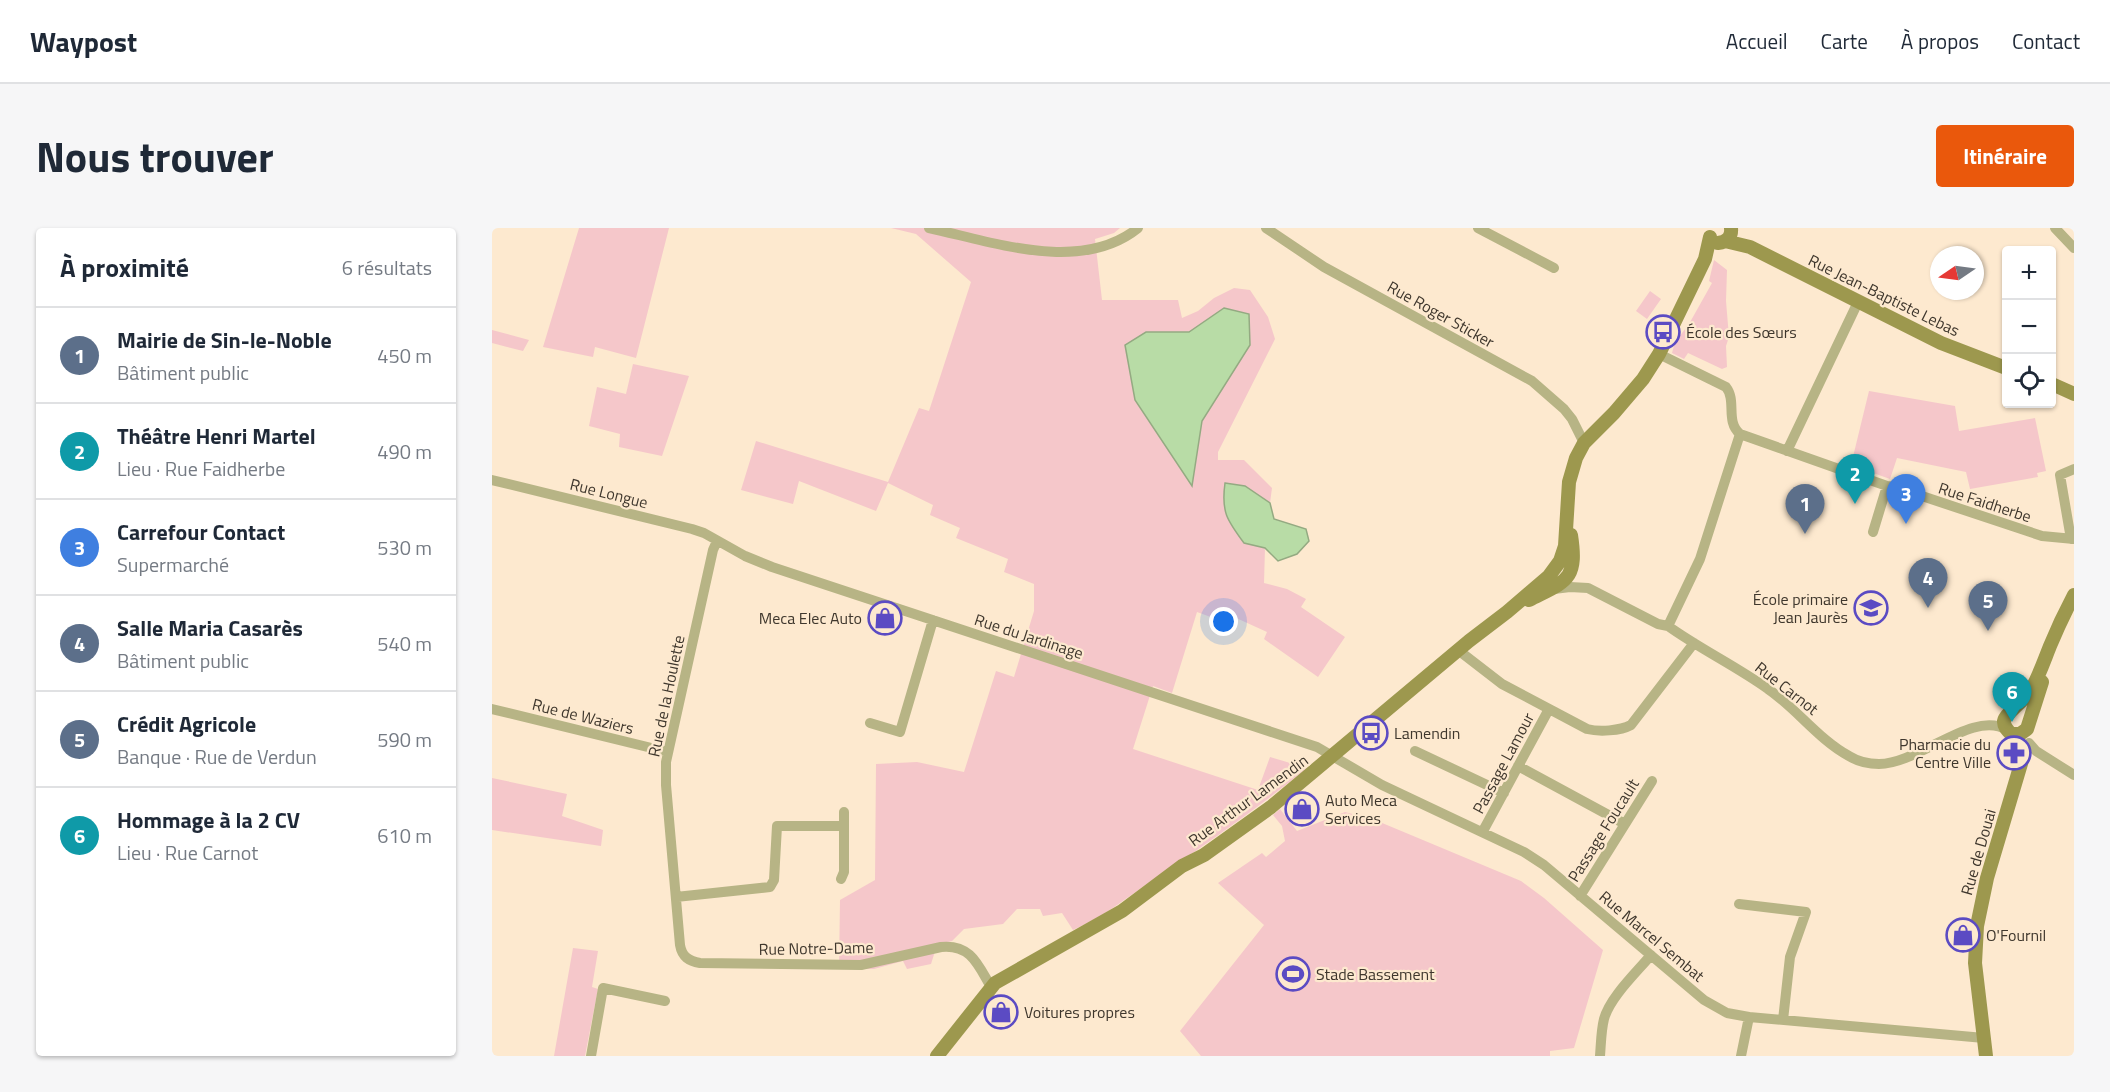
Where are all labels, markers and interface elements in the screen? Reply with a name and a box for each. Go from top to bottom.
text: Waypost [30,20,137,63]
text: Accueil [1726,25,1788,57]
text: Carte [1821,25,1868,57]
text: À propos [1901,25,1979,57]
text: Contact [2012,25,2080,57]
text: Nous trouver [36,124,274,188]
button: Itinéraire [1936,125,2074,187]
north arrow [1930,246,1984,300]
map controls [2002,246,2056,408]
button: + [2002,246,2056,300]
text: À proximité [60,248,189,287]
street label: Rue Jean-Baptiste Lebas [1804,248,1964,342]
text: 6 résultats [342,252,432,283]
street label: Rue Roger Sticker [1383,275,1499,354]
button: − [2002,300,2056,354]
bus stop icon: École des Sœurs [1645,314,1681,350]
place label: École des Sœurs [1686,320,1797,344]
text: Mairie de Sin-le-Noble [117,323,332,357]
text: 1 [74,340,85,371]
text: 450 m [377,340,432,371]
button: locate [2002,354,2056,408]
text: Bâtiment public [117,357,249,388]
text: Théâtre Henri Martel [117,419,316,453]
text: 2 [74,436,85,467]
text: 490 m [377,436,432,467]
text: Lieu · Rue Faidherbe [117,453,285,484]
pin: 2 [1836,454,1874,504]
street label: Rue Longue [568,472,650,514]
pin: 3 [1886,474,1926,524]
street label: Rue Faidherbe [1935,476,2035,528]
pin: 1 [1786,484,1824,534]
text: Carrefour Contact [117,515,285,549]
text: 3 [74,532,85,563]
text: 530 m [377,532,432,563]
text: Supermarché [117,549,229,580]
pin: 4 [1908,558,1948,608]
pin: 5 [1968,582,2008,631]
place label: École primaire Jean Jaurès [1753,587,1848,629]
school or university icon: École primaire Jean Jaurès [1853,590,1889,626]
shop icon: Meca Elec Auto [867,600,903,636]
place label: Meca Elec Auto [759,606,862,630]
street label: Rue du Jardinage [971,607,1087,665]
your location [1209,607,1238,636]
text: Salle Maria Casarès [117,611,303,645]
text: 4 [74,628,85,659]
text: 540 m [377,628,432,659]
street label: Rue de la Houlette [641,633,691,759]
text: Bâtiment public [117,645,249,676]
street label: Rue Carnot [1750,656,1824,721]
pin: 6 [1992,672,2032,722]
street label: Rue de Waziers [530,692,636,740]
text: Crédit Agricole [117,707,256,741]
street label: Passage Lamour [1466,708,1540,818]
bus stop icon: Lamendin [1353,715,1389,751]
place label: Lamendin [1394,721,1460,745]
text: 5 [74,724,85,755]
text: 590 m [377,724,432,755]
place label: Pharmacie du Centre Ville [1899,732,1991,774]
pharmacy icon: Pharmacie du Centre Ville [1996,735,2032,771]
text: Banque · Rue de Verdun [117,741,317,772]
street label: Rue Arthur Lamendin [1183,748,1313,852]
street label: Passage Foucault [1562,773,1645,886]
place label: Auto Meca Services [1325,788,1397,830]
shop icon: Auto Meca Services [1284,791,1320,827]
text: Hommage à la 2 CV [117,803,300,837]
street label: Rue de Douai [1954,806,2002,898]
text: 6 [74,820,85,851]
text: 610 m [377,820,432,851]
text: Lieu · Rue Carnot [117,837,258,868]
street label: Rue Marcel Sembat [1594,885,1710,988]
shop icon: O'Fournil [1945,917,1981,953]
place label: O'Fournil [1986,923,2046,947]
street label: Rue Notre-Dame [758,935,874,961]
sports icon: Stade Bassement [1275,956,1311,992]
place label: Stade Bassement [1316,962,1435,986]
shop icon: Voitures propres [983,994,1019,1030]
place label: Voitures propres [1024,1000,1135,1024]

